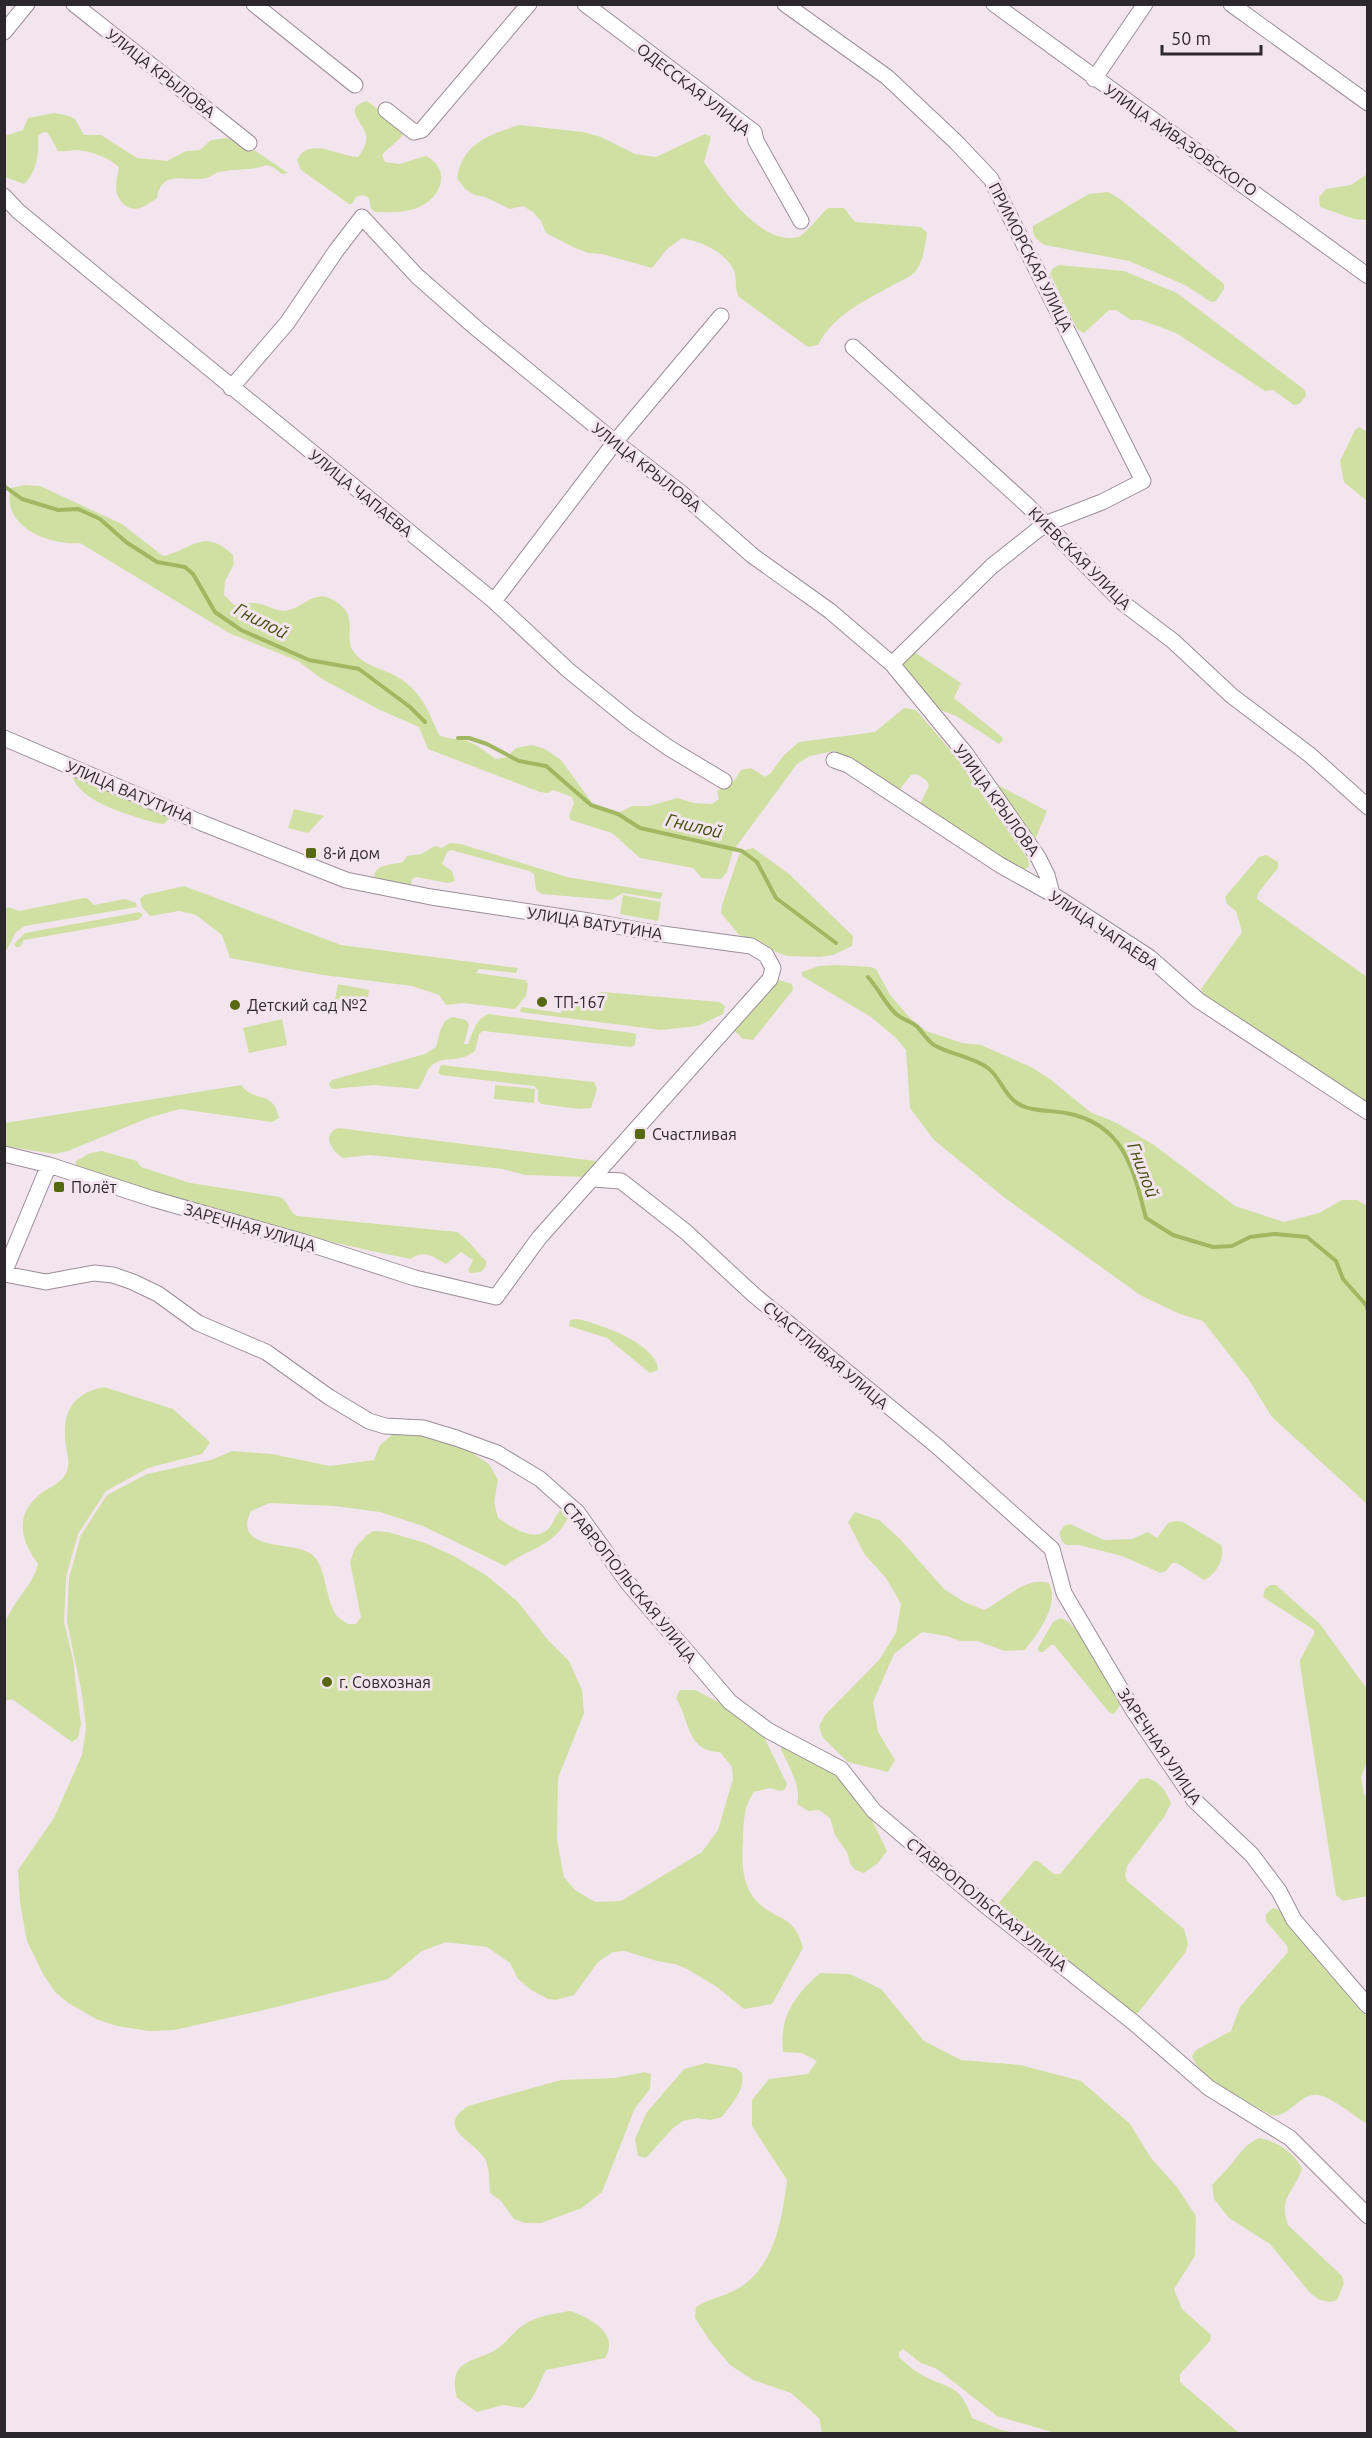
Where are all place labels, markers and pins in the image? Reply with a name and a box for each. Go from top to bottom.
place label: 8-й дом [323,844,380,862]
marker: 8-й дом [304,846,318,860]
place label: ТП-167 [554,993,606,1011]
marker: ТП-167 [535,995,549,1009]
place label: Детский сад №2 [247,996,368,1014]
marker: Детский сад №2 [228,998,242,1012]
place label: Счастливая [652,1125,737,1143]
marker: Счастливая [633,1127,647,1141]
place label: Полёт [71,1178,117,1196]
marker: Полёт [52,1180,66,1194]
place label: г. Совхозная [339,1673,431,1691]
marker: г. Совхозная [320,1675,334,1689]

